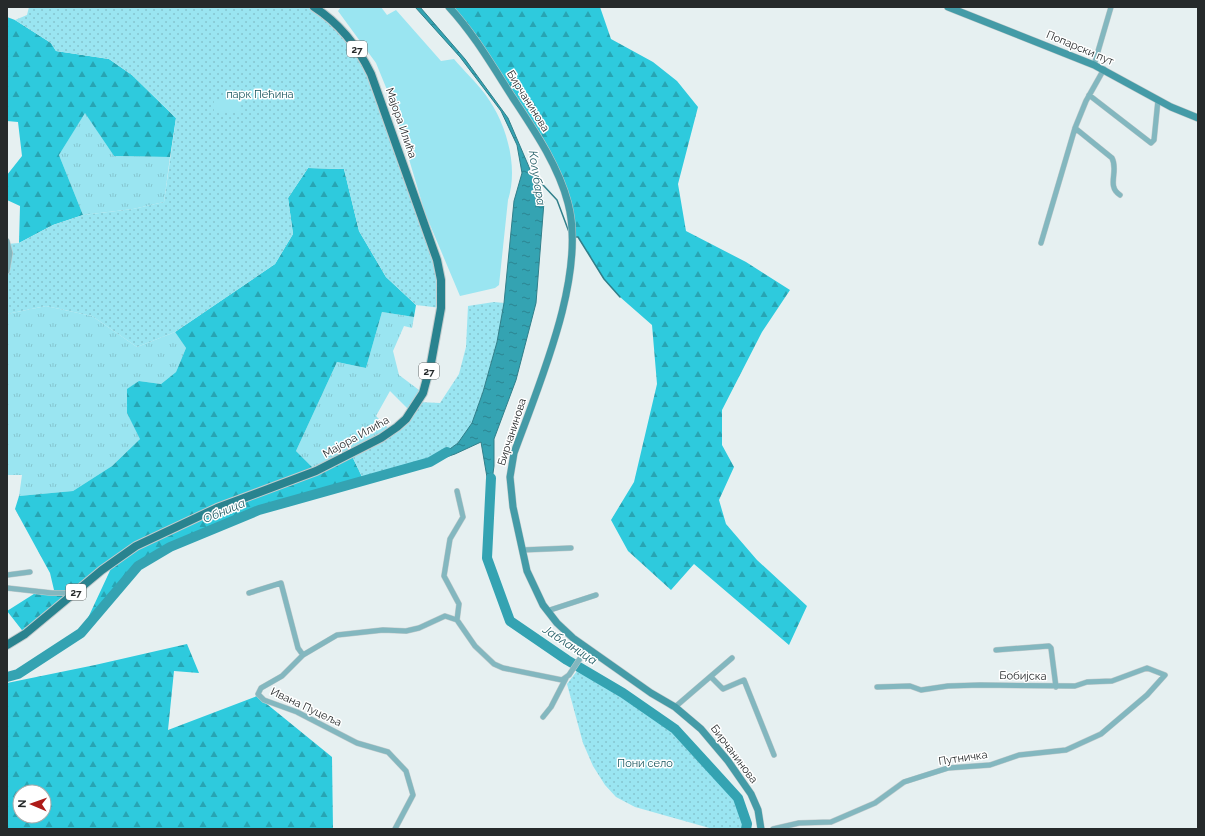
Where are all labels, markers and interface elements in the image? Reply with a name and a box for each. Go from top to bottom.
street label: Попарски пут [1044,28,1116,68]
road number: 27 [347,41,367,57]
street label: Бирчанинова [504,68,552,134]
street label: Мајора Илића [383,86,419,160]
park label: парк Пећина [226,88,294,101]
water label: Колубара [526,150,548,206]
road number: 27 [419,363,439,379]
street label: Бирчанинова [495,397,529,467]
street label: Мајора Илића [321,413,391,461]
water label: Обница [201,496,247,526]
road number: 27 [66,584,86,600]
water label: Јабланица [540,622,600,668]
street label: Бобијска [999,669,1047,683]
street label: Ивана Пуцеља [268,685,344,729]
street label: Бирчанинова [708,722,760,786]
street label: Путничка [938,748,988,768]
park label: Пони село [617,757,673,770]
north arrow [12,784,52,824]
text: N [16,799,29,808]

